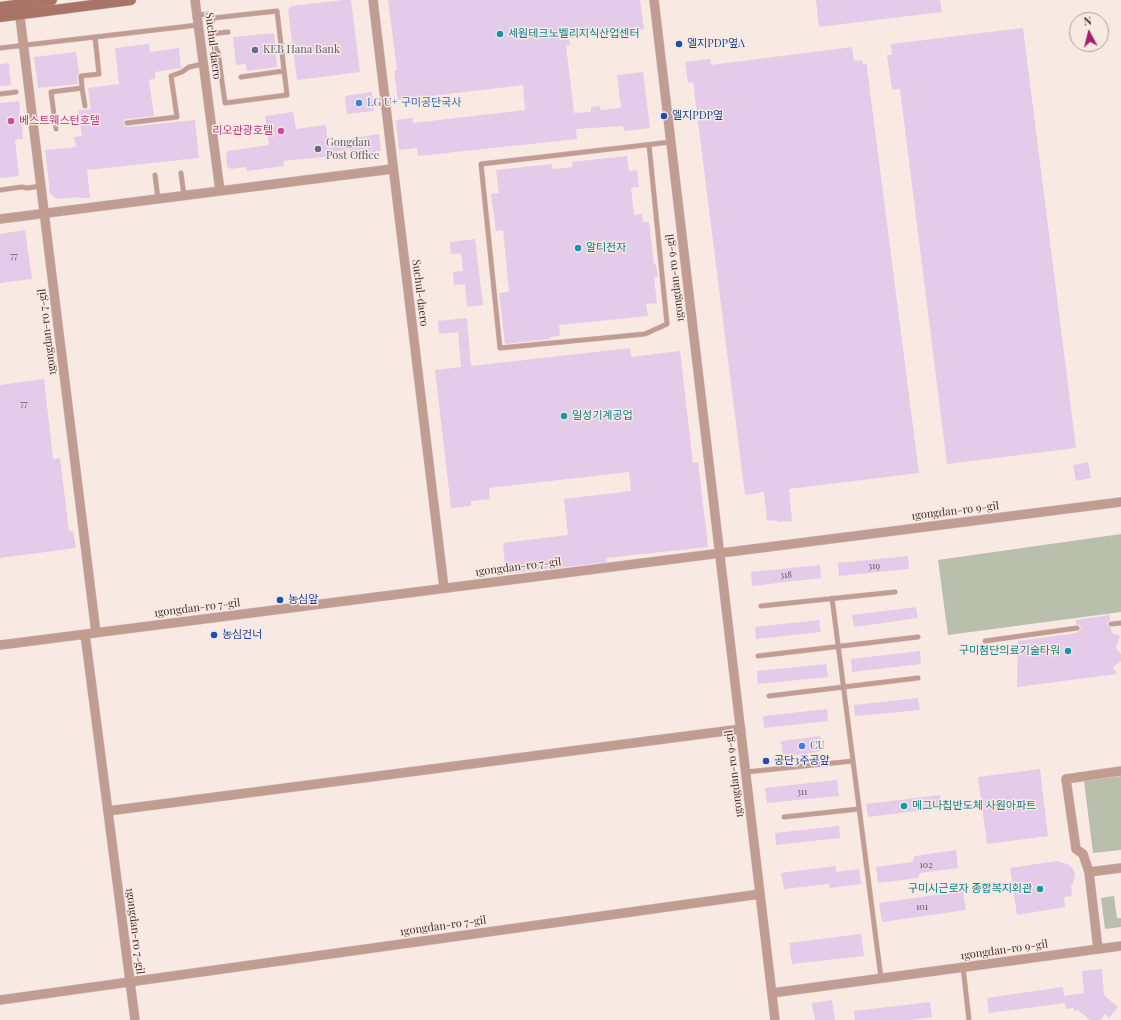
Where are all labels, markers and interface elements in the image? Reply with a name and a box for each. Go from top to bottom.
street label: Suchul-daero [202,12,224,80]
north arrow [1069,12,1109,52]
text: N [1083,13,1092,29]
place label: 세원테크노벨리지식산업센터 [508,27,640,41]
marker: 세원테크노벨리지식산업센터 [495,29,505,39]
place label: 엘지PDP옆A [687,37,745,51]
marker: 엘지PDP옆A [674,39,684,49]
place label: KEB Hana Bank [263,43,340,57]
marker: KEB Hana Bank [250,45,260,55]
place label: LG U+ 구미공단국사 [367,96,461,110]
marker: LG U+ 구미공단국사 [354,98,364,108]
place label: 엘지PDP옆 [672,109,723,123]
marker: 엘지PDP옆 [659,111,669,121]
place label: 베스트웨스턴호텔 [19,114,100,128]
marker: 베스트웨스턴호텔 [6,116,16,126]
place label: 리오관광호텔 [212,124,273,138]
marker: 리오관광호텔 [276,126,286,136]
place label: Gongdan Post Office [326,136,379,162]
marker: Gongdan Post Office [313,144,323,154]
street label: 1gongdan-ro 9-gil [663,233,687,323]
place label: 알티전자 [586,241,626,255]
marker: 알티전자 [573,243,583,253]
house number: 77 [10,251,18,261]
street label: Suchul-daero [409,259,431,327]
street label: 1gongdan-ro 7-gil [35,288,59,376]
house number: 77 [20,399,28,409]
place label: 일성기계공업 [572,409,633,423]
marker: 일성기계공업 [559,411,569,421]
street label: 1gongdan-ro 9-gil [910,499,1000,523]
street label: 1gongdan-ro 7-gil [474,555,562,579]
house number: 319 [868,561,880,571]
house number: 318 [780,570,792,580]
place label: 농심앞 [288,593,318,607]
marker: 농심앞 [275,595,285,605]
street label: 1gongdan-ro 7-gil [153,596,241,620]
place label: 농심건너 [222,628,262,642]
marker: 농심건너 [209,630,219,640]
place label: 구미첨단의료기술타워 [959,644,1060,658]
marker: 구미첨단의료기술타워 [1063,646,1073,656]
street label: 1gongdan-ro 9-gil [722,729,746,819]
place label: CU [810,739,825,753]
marker: CU [797,741,807,751]
place label: 공단3주공앞 [774,754,830,768]
marker: 공단3주공앞 [761,756,771,766]
house number: 311 [797,787,807,797]
place label: 메그나칩반도체 사원아파트 [912,799,1036,813]
marker: 메그나칩반도체 사원아파트 [899,801,909,811]
house number: 102 [919,860,933,870]
place label: 구미시근로자 종합복지회관 [908,882,1032,896]
marker: 구미시근로자 종합복지회관 [1035,884,1045,894]
street label: 1gongdan-ro 7-gil [123,887,147,975]
house number: 101 [916,902,928,912]
street label: 1gongdan-ro 7-gil [399,913,487,939]
street label: 1gongdan-ro 9-gil [959,937,1049,963]

